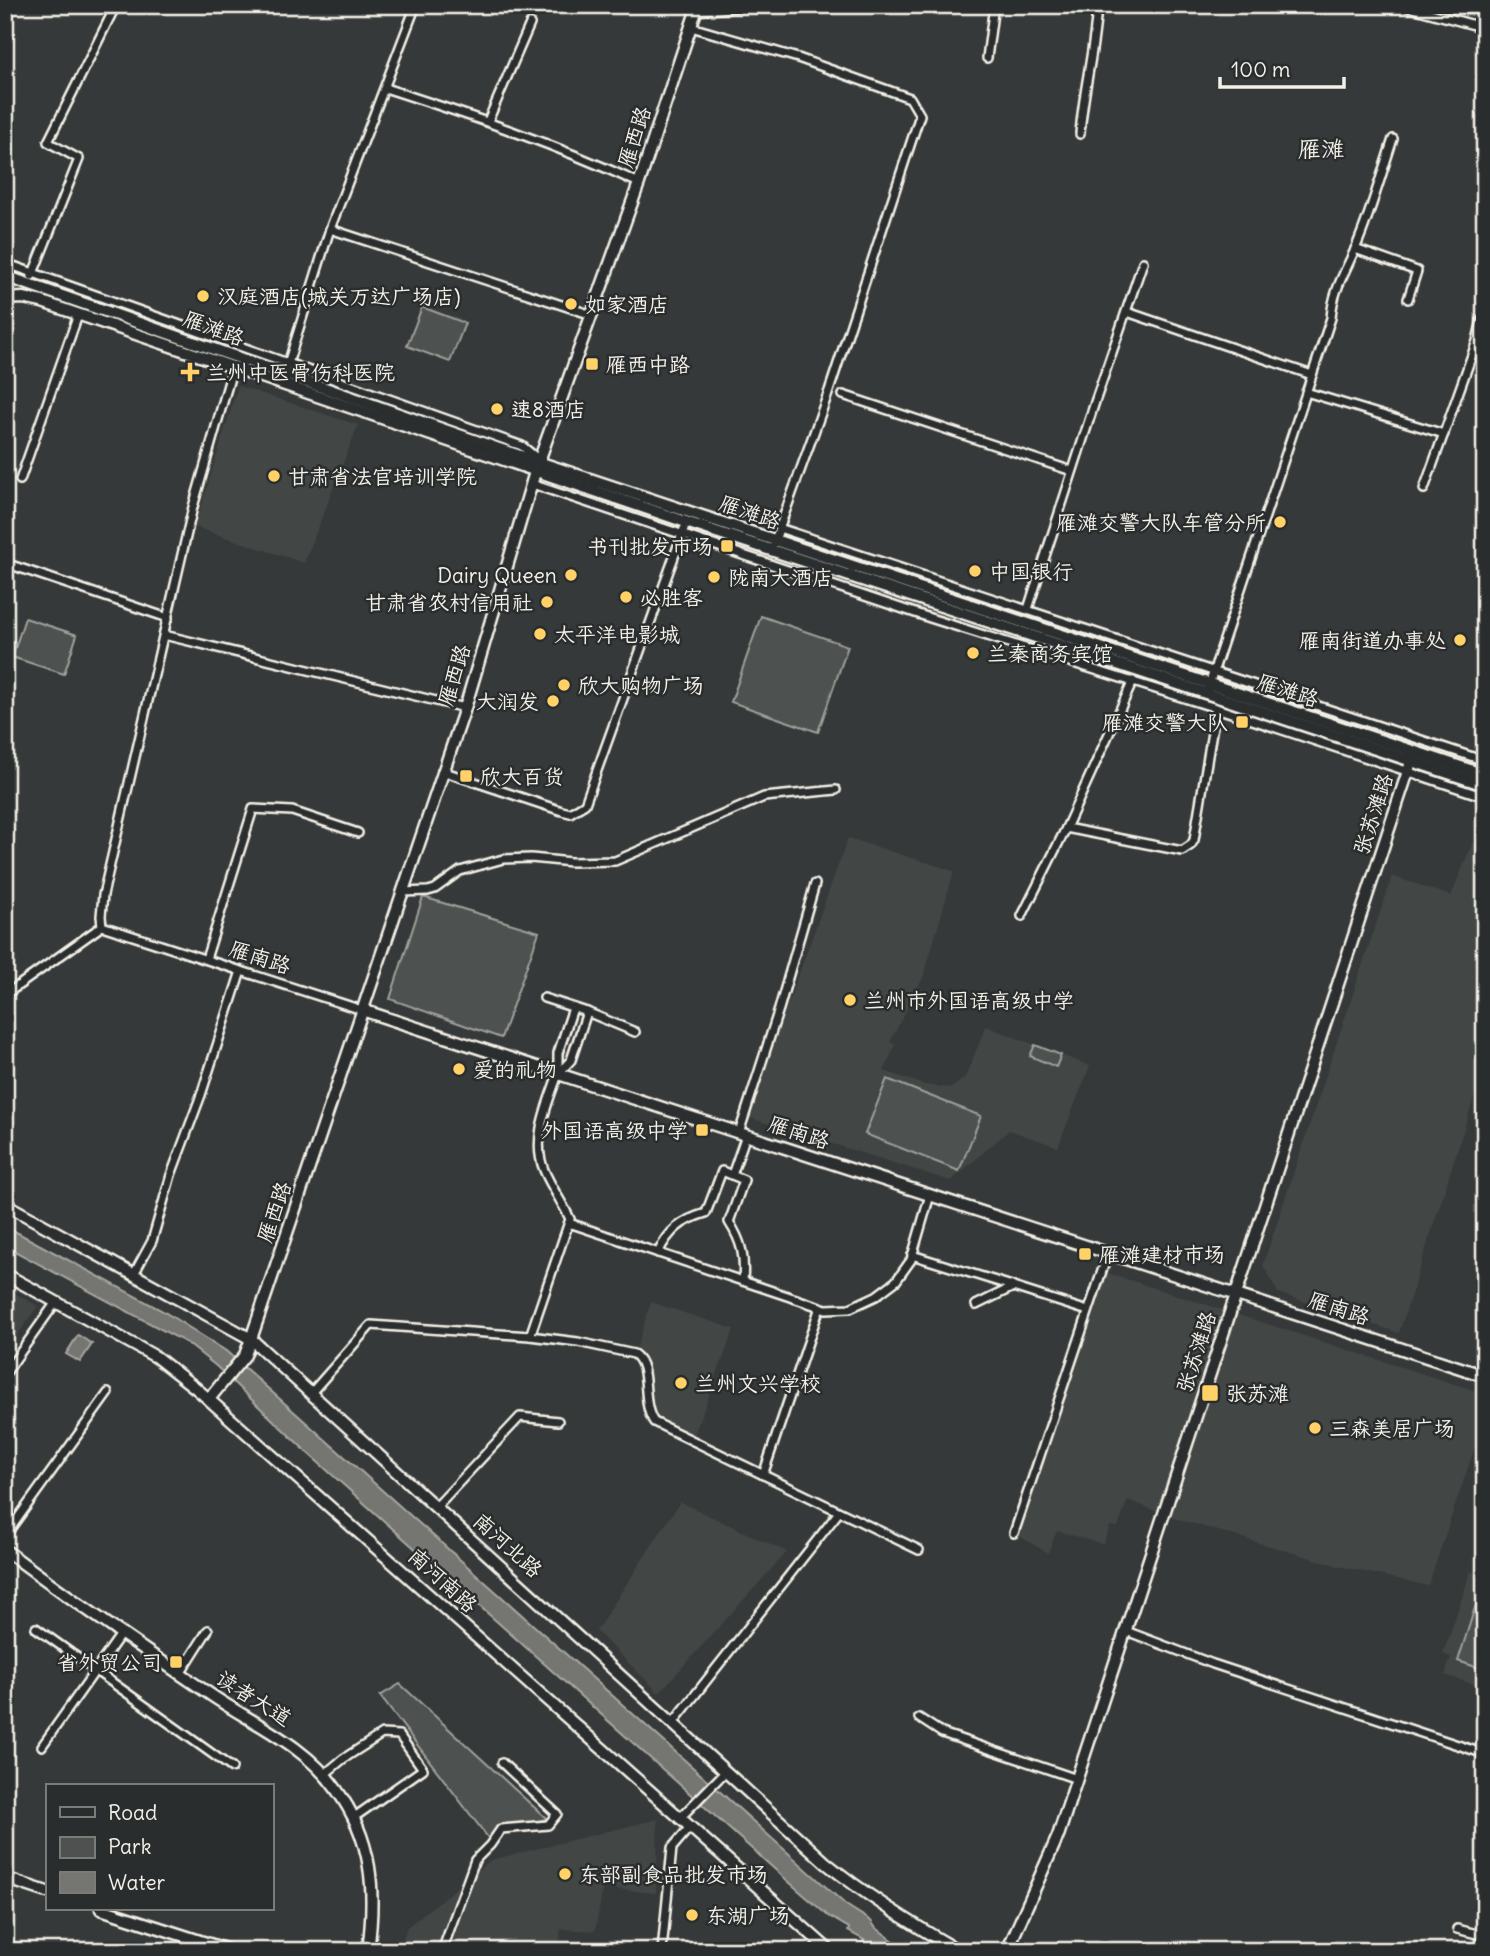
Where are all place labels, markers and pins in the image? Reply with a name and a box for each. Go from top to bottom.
place label: 汉庭酒店(城关万达广场店) [217,283,461,310]
marker: 汉庭酒店(城关万达广场店) [195,288,211,304]
place label: 如家酒店 [585,291,669,318]
marker: 如家酒店 [563,296,579,312]
place label: 雁西中路 [606,351,690,378]
marker: 雁西中路 [584,356,600,372]
place label: 兰州中医骨伤科医院 [206,359,395,386]
marker: 兰州中医骨伤科医院 [180,362,200,382]
place label: 速8酒店 [511,396,586,423]
marker: 速8酒店 [489,401,505,417]
place label: 甘肃省法官培训学院 [288,463,477,490]
marker: 甘肃省法官培训学院 [266,468,282,484]
place label: 雁滩交警大队车管分所 [1056,509,1266,536]
marker: 雁滩交警大队车管分所 [1272,514,1288,530]
place label: 书刊批发市场 [587,533,713,560]
marker: 书刊批发市场 [719,538,735,554]
place label: 中国银行 [989,558,1073,585]
place label: Dairy Queen [437,562,557,589]
marker: 中国银行 [967,563,983,579]
place label: 陇南大酒店 [728,564,833,591]
marker: Dairy Queen [563,567,579,583]
marker: 陇南大酒店 [706,569,722,585]
place label: 必胜客 [640,584,703,611]
place label: 甘肃省农村信用社 [365,589,533,616]
marker: 必胜客 [618,589,634,605]
marker: 甘肃省农村信用社 [539,594,555,610]
place label: 太平洋电影城 [554,621,680,648]
marker: 太平洋电影城 [532,626,548,642]
place label: 雁南街道办事处 [1299,627,1446,654]
marker: 雁南街道办事处 [1452,632,1468,648]
place label: 兰秦商务宾馆 [987,640,1113,667]
marker: 兰秦商务宾馆 [965,645,981,661]
place label: 欣大购物广场 [578,672,704,699]
marker: 欣大购物广场 [556,677,572,693]
place label: 大润发 [476,688,539,715]
marker: 大润发 [545,693,561,709]
place label: 雁滩交警大队 [1102,709,1228,736]
marker: 雁滩交警大队 [1234,714,1250,730]
place label: 欣大百货 [480,763,564,790]
marker: 欣大百货 [458,768,474,784]
place label: 兰州市外国语高级中学 [864,987,1074,1014]
marker: 兰州市外国语高级中学 [842,992,858,1008]
place label: 爱的礼物 [473,1056,557,1083]
marker: 爱的礼物 [451,1061,467,1077]
place label: 外国语高级中学 [541,1117,688,1144]
marker: 外国语高级中学 [694,1122,710,1138]
place label: 雁滩建材市场 [1099,1241,1225,1268]
marker: 雁滩建材市场 [1077,1246,1093,1262]
place label: 兰州文兴学校 [695,1370,821,1397]
marker: 兰州文兴学校 [673,1375,689,1391]
place label: 张苏滩 [1226,1380,1289,1407]
marker: 张苏滩 [1200,1383,1220,1403]
place label: 三森美居广场 [1329,1415,1455,1442]
marker: 三森美居广场 [1307,1420,1323,1436]
place label: 省外贸公司 [57,1649,162,1676]
marker: 省外贸公司 [168,1654,184,1670]
place label: 东部副食品批发市场 [579,1861,768,1888]
marker: 东部副食品批发市场 [557,1866,573,1882]
place label: 东湖广场 [706,1902,790,1929]
marker: 东湖广场 [684,1907,700,1923]

